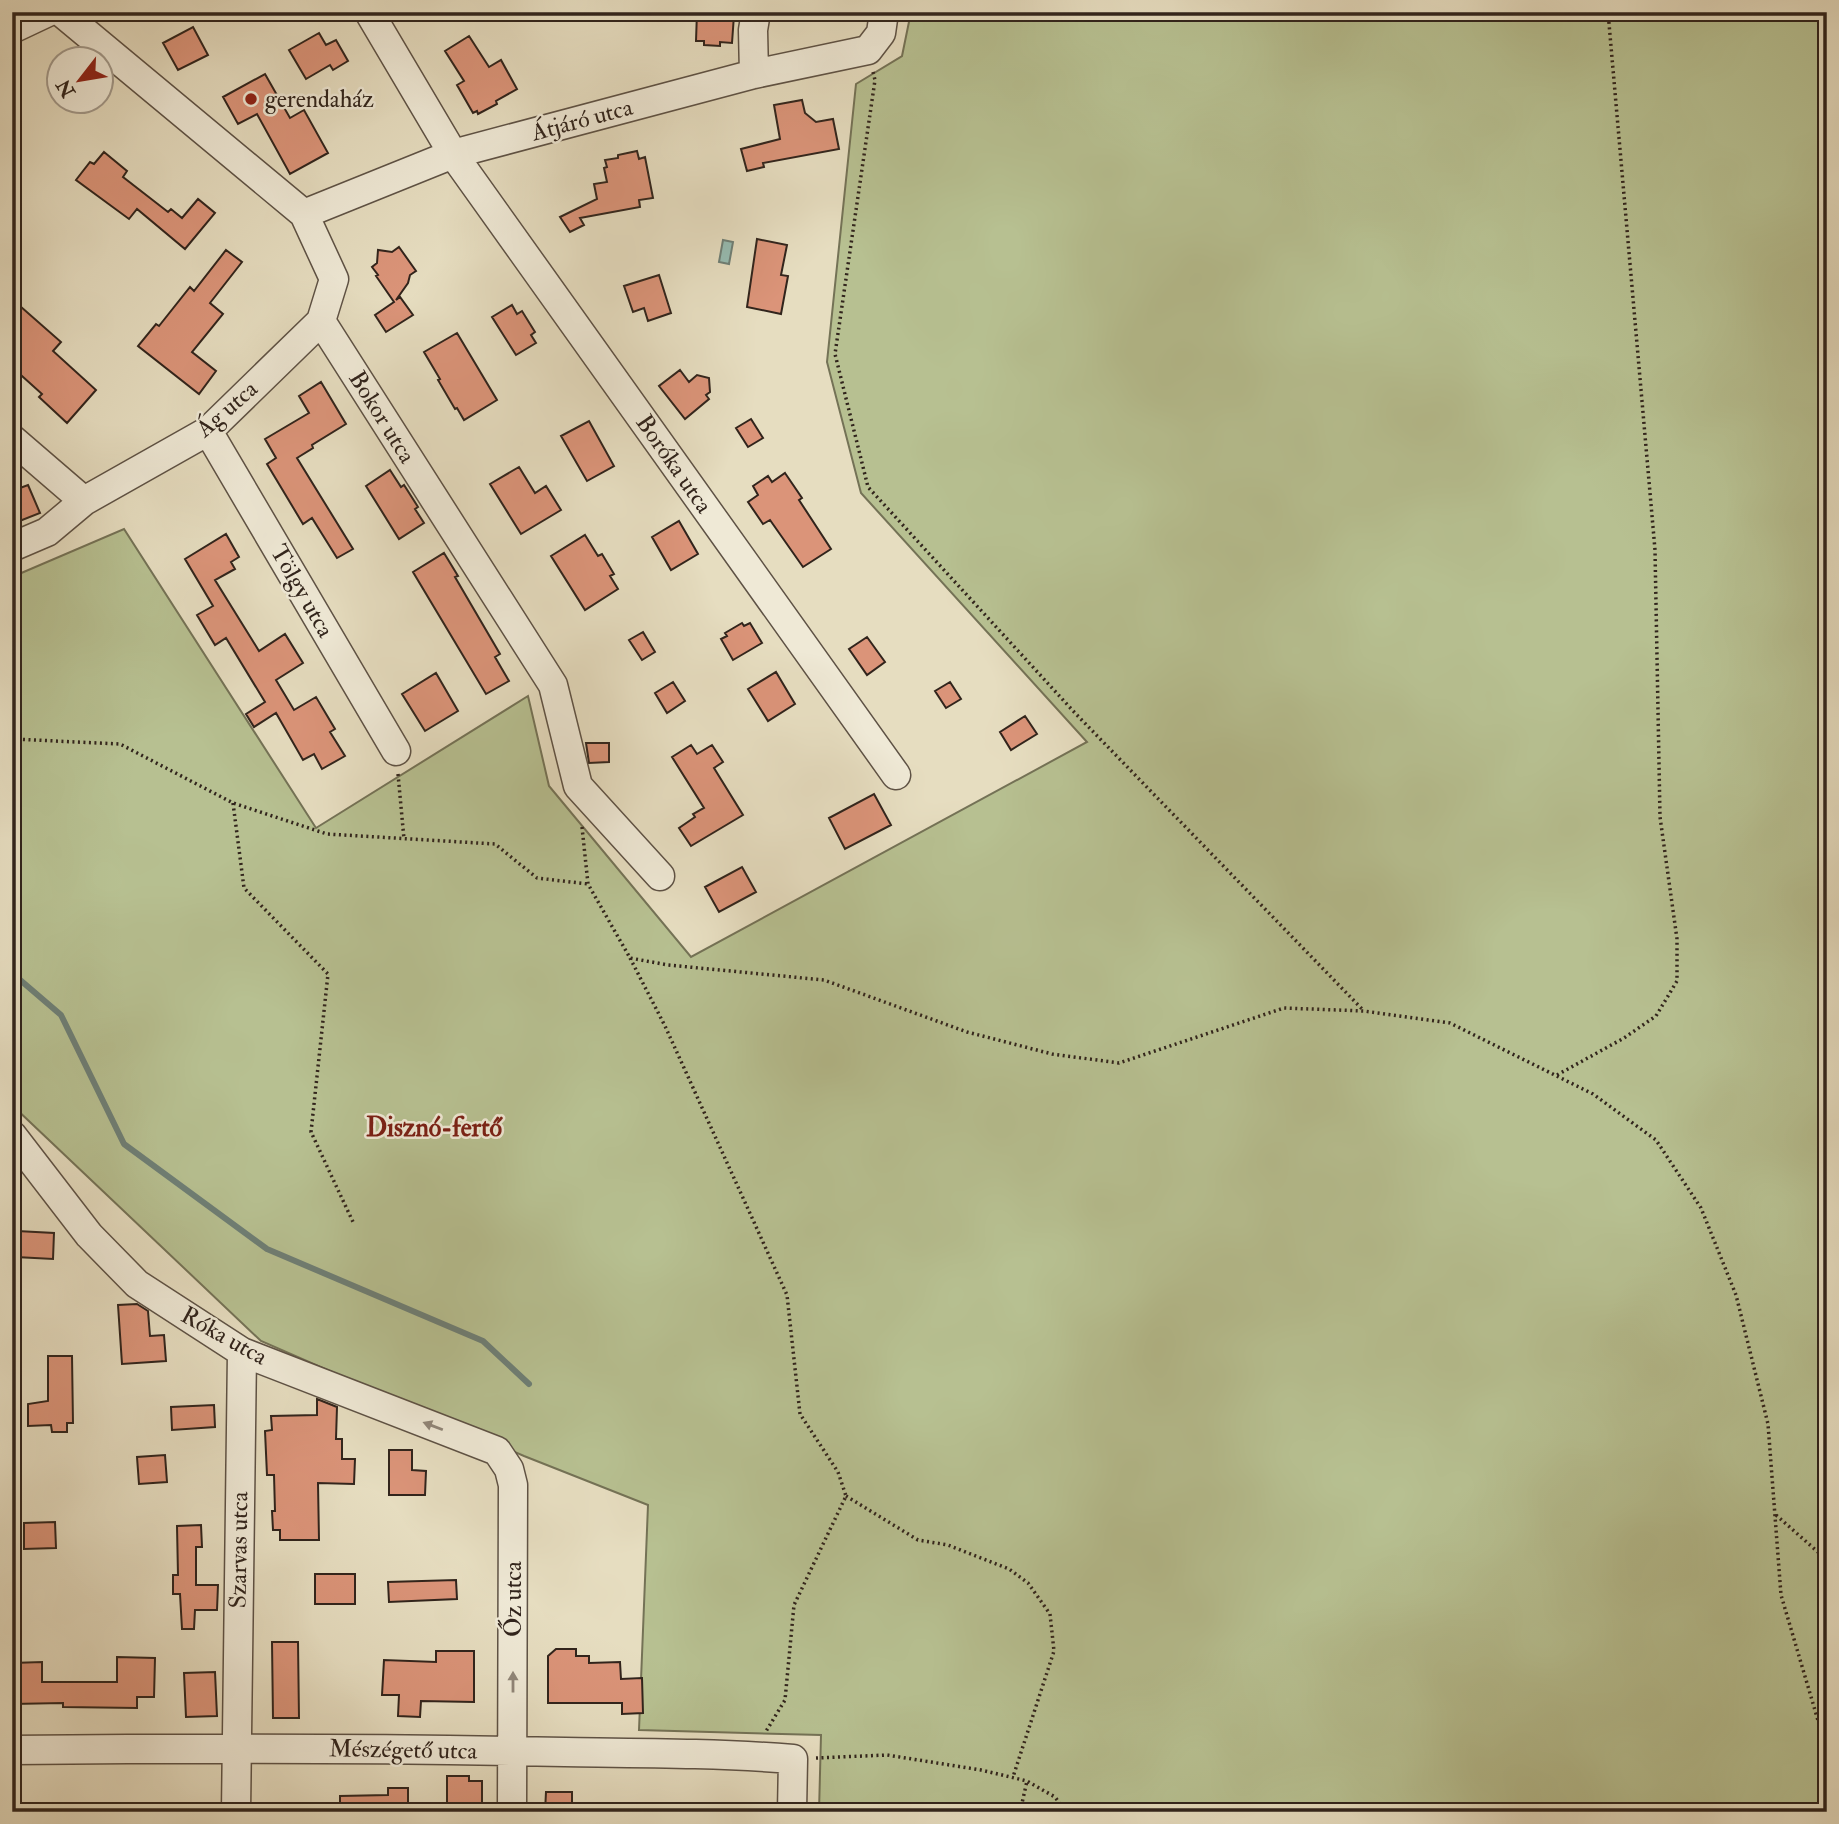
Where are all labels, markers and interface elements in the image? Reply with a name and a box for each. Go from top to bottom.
north arrow [46,46,116,116]
text: N [51,74,81,103]
place label: gerendaház [265,84,374,115]
street label: Átjáró utca [527,90,637,149]
marker: gerendaház [243,91,259,107]
street label: Bokor utca [341,365,423,470]
street label: Ág utca [188,372,265,445]
street label: Boróka utca [629,409,720,520]
street label: Tölgy utca [263,539,342,644]
district label: Disznó-fertő [366,1112,504,1144]
street label: Róka utca [175,1300,274,1373]
one-way arrow [423,1420,444,1431]
street label: Szarvas utca [222,1490,256,1609]
street label: Őz utca [497,1560,529,1637]
one-way arrow [507,1671,519,1693]
street label: Mészégető utca [329,1733,479,1767]

